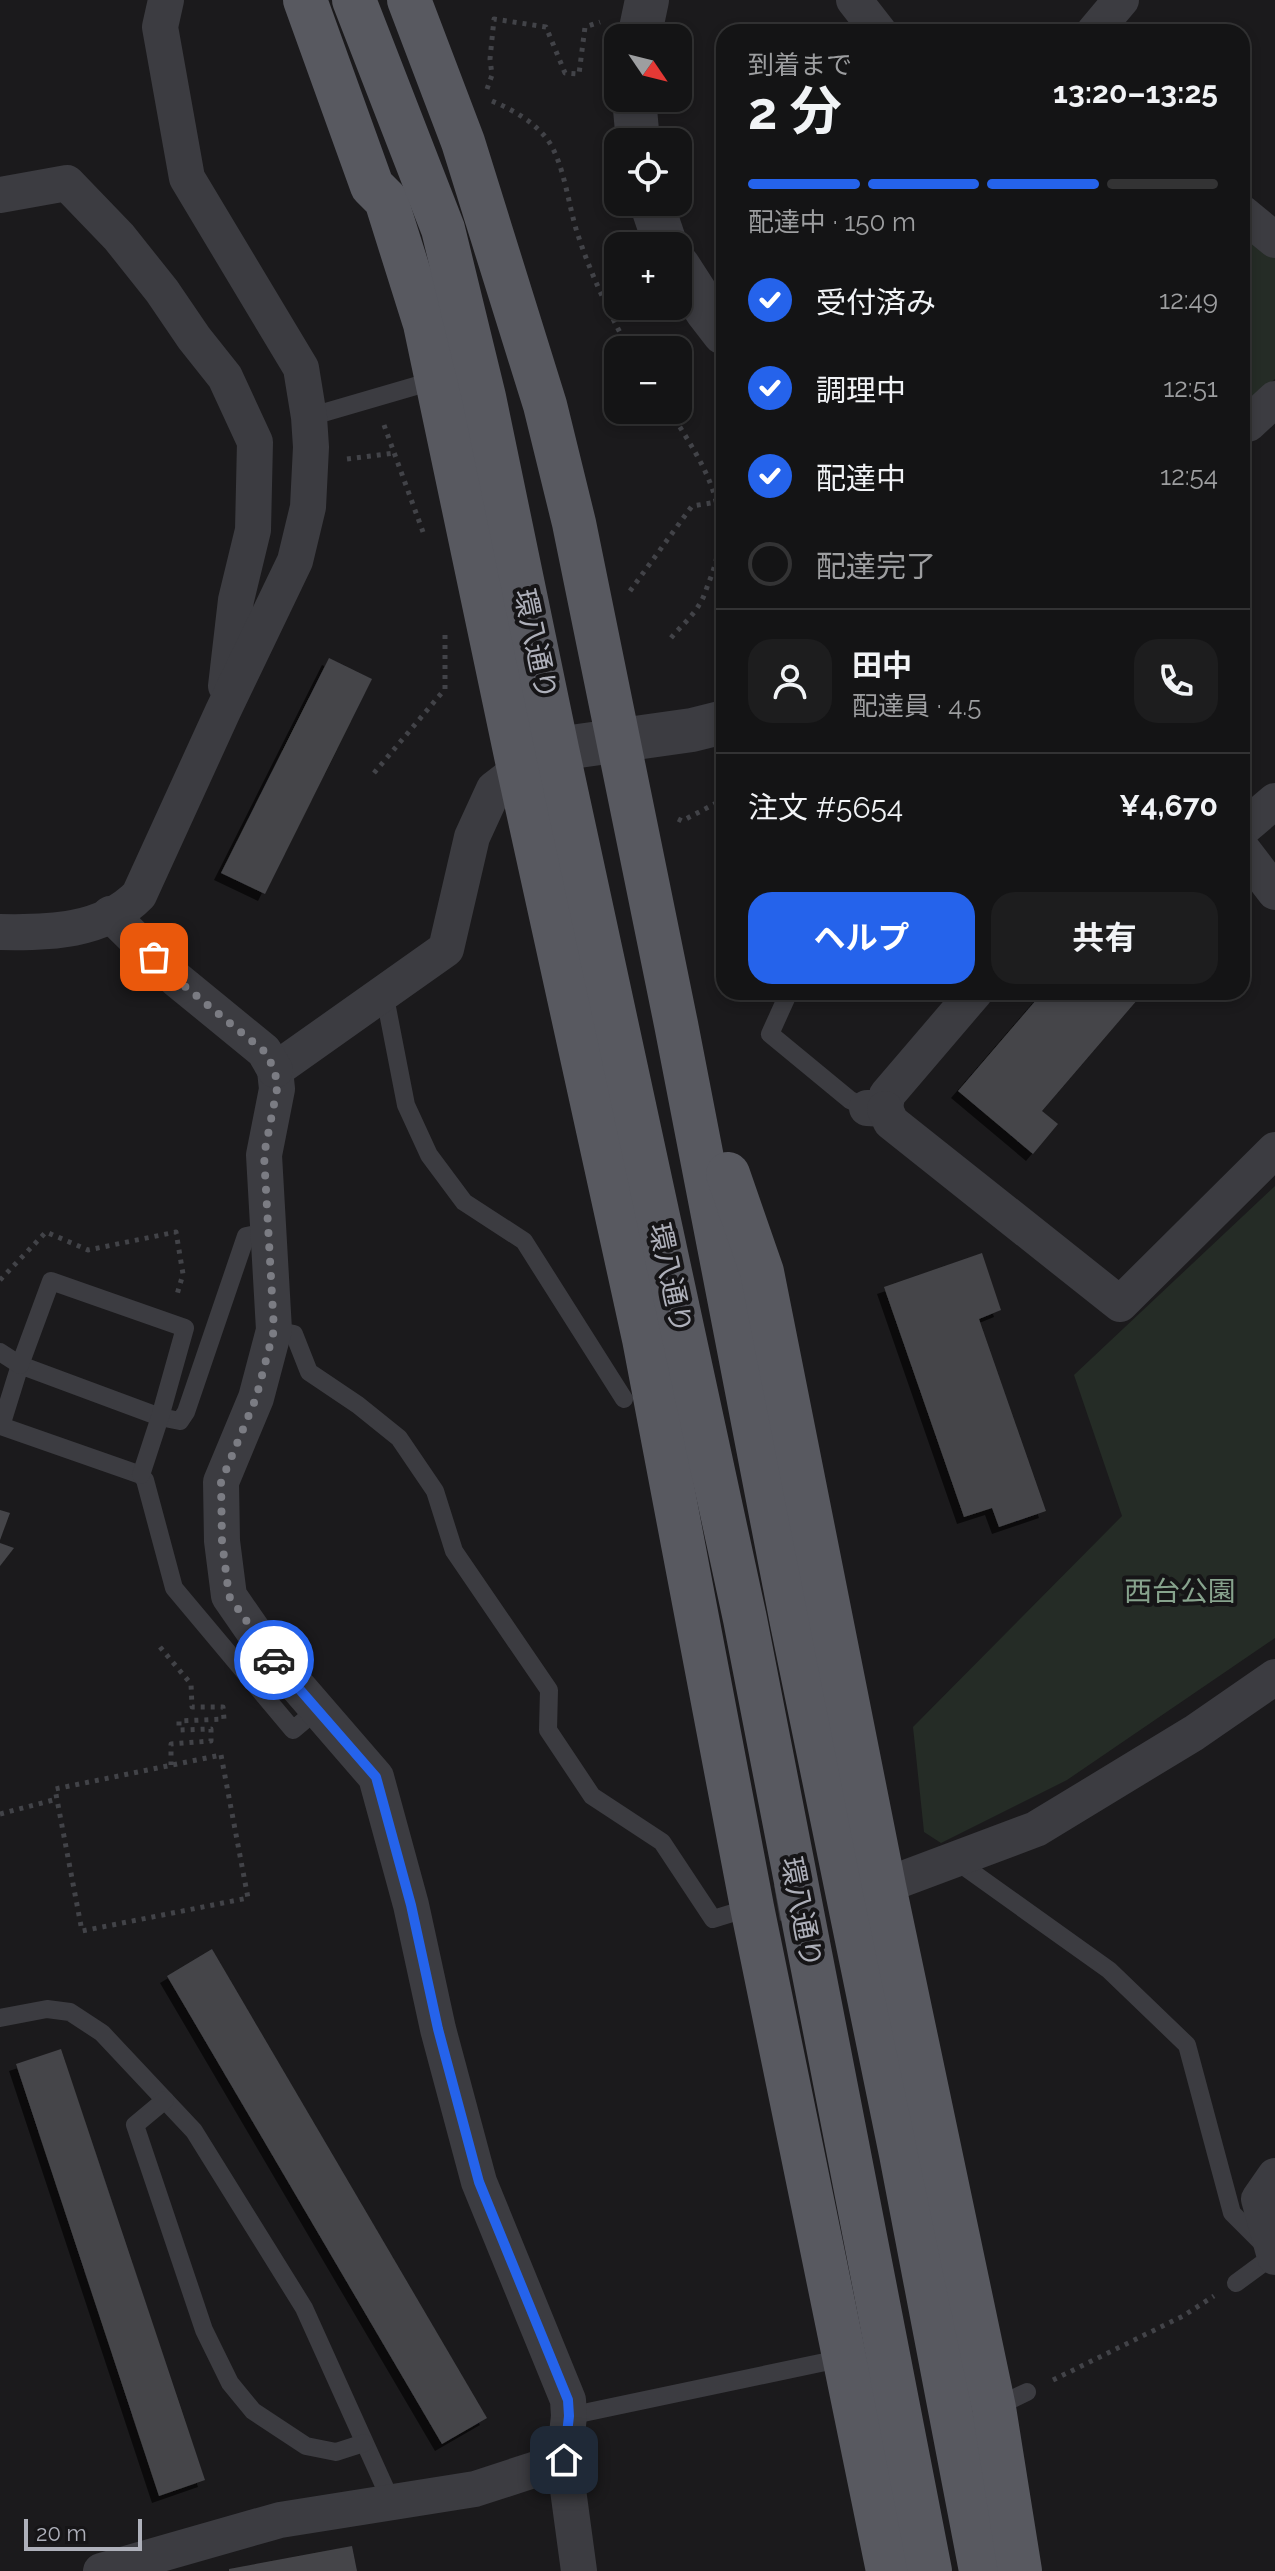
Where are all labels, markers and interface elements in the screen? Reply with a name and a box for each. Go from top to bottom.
north arrow [604,24,692,112]
map controls [604,24,692,424]
text: 到着まで [748,50,852,80]
text: 13:20–13:25 [1053,75,1218,110]
text: 2 分 [748,80,842,141]
button: locate [604,128,692,216]
text: 配達中 · 150 m [748,207,916,237]
button: + [604,232,692,320]
icon: check [748,278,792,322]
text: 受付済み [816,285,936,320]
text: 12:49 [1159,285,1218,315]
button: − [604,336,692,424]
icon: check [748,366,792,410]
text: 調理中 [816,373,906,408]
text: 12:51 [1163,373,1218,403]
icon: check [748,454,792,498]
text: 配達中 [816,461,906,496]
text: 12:54 [1160,461,1218,491]
text: 配達完了 [816,549,936,584]
street label: 環八通り [508,586,563,702]
button: person [748,639,832,723]
button: phone [1134,639,1218,723]
text: 田中 [852,648,912,683]
text: 配達員 · 4.5 [852,691,981,721]
text: ¥4,670 [1119,788,1218,823]
text: 注文 #5654 [748,790,903,825]
button: ヘルプ [748,892,975,984]
button: 共有 [991,892,1218,984]
pin [120,923,188,991]
icon: bag [132,935,176,979]
street label: 環八通り [643,1220,698,1336]
park label: 西台公園 [1124,1575,1236,1608]
courier [234,1620,314,1700]
icon: car [252,1638,296,1682]
street label: 環八通り [775,1854,828,1970]
pin [530,2426,598,2494]
icon: home [542,2438,586,2482]
scale bar [24,2515,142,2551]
text: 20 m [36,2520,87,2546]

